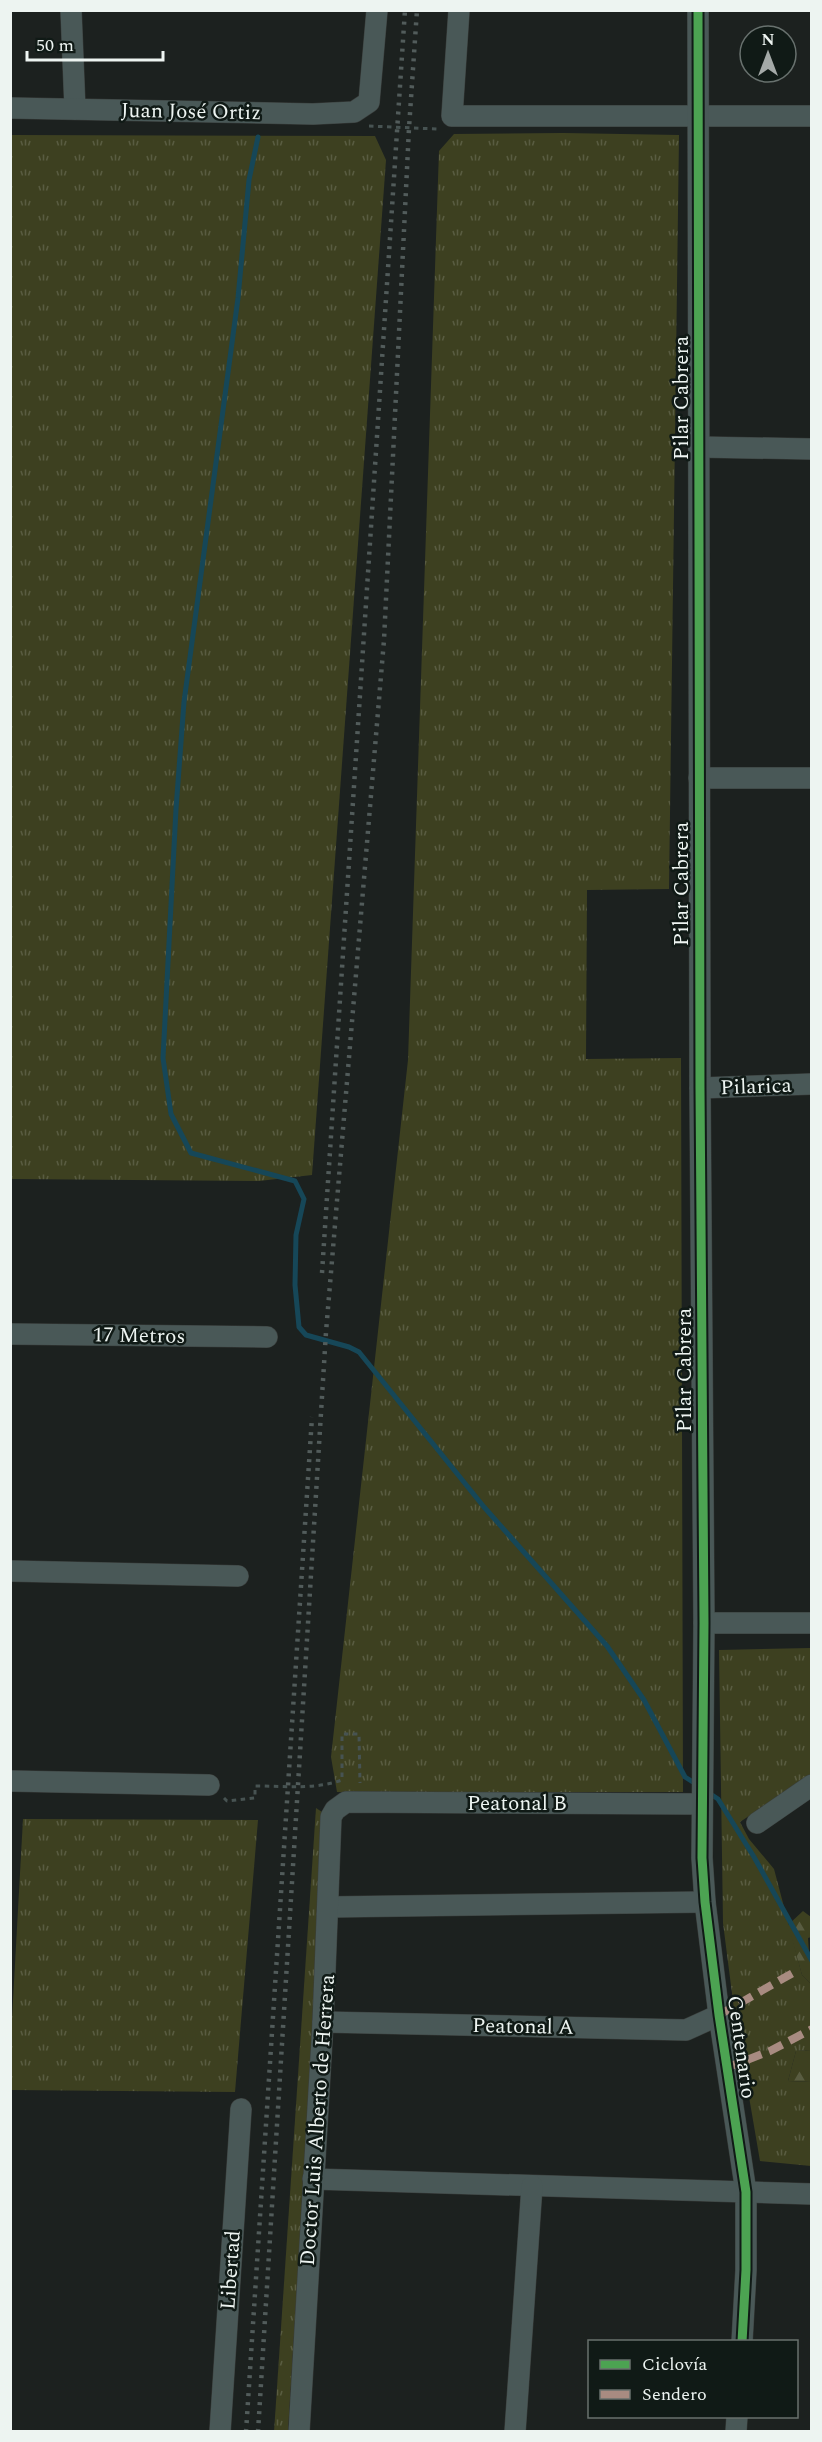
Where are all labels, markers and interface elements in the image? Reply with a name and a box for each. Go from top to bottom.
scale bar [27,24,164,62]
north arrow [738,24,798,84]
text: N [761,28,775,52]
text: 50 m [36,32,74,59]
street label: Juan José Ortiz [120,95,262,129]
street label: Pilar Cabrera [666,335,698,460]
street label: Pilar Cabrera [666,821,698,946]
street label: Pilarica [720,1070,793,1104]
street label: Pilar Cabrera [669,1307,701,1432]
street label: 17 Metros [92,1319,186,1353]
street label: Peatonal B [467,1788,567,1820]
street label: Doctor Luis Alberto de Herrera [292,1972,344,2267]
street label: Centenario [718,1993,764,2101]
street label: Peatonal A [472,2010,574,2044]
street label: Libertad [212,2229,250,2311]
legend [588,2340,798,2418]
text: Ciclovía [642,2351,708,2378]
text: Sendero [642,2381,707,2408]

